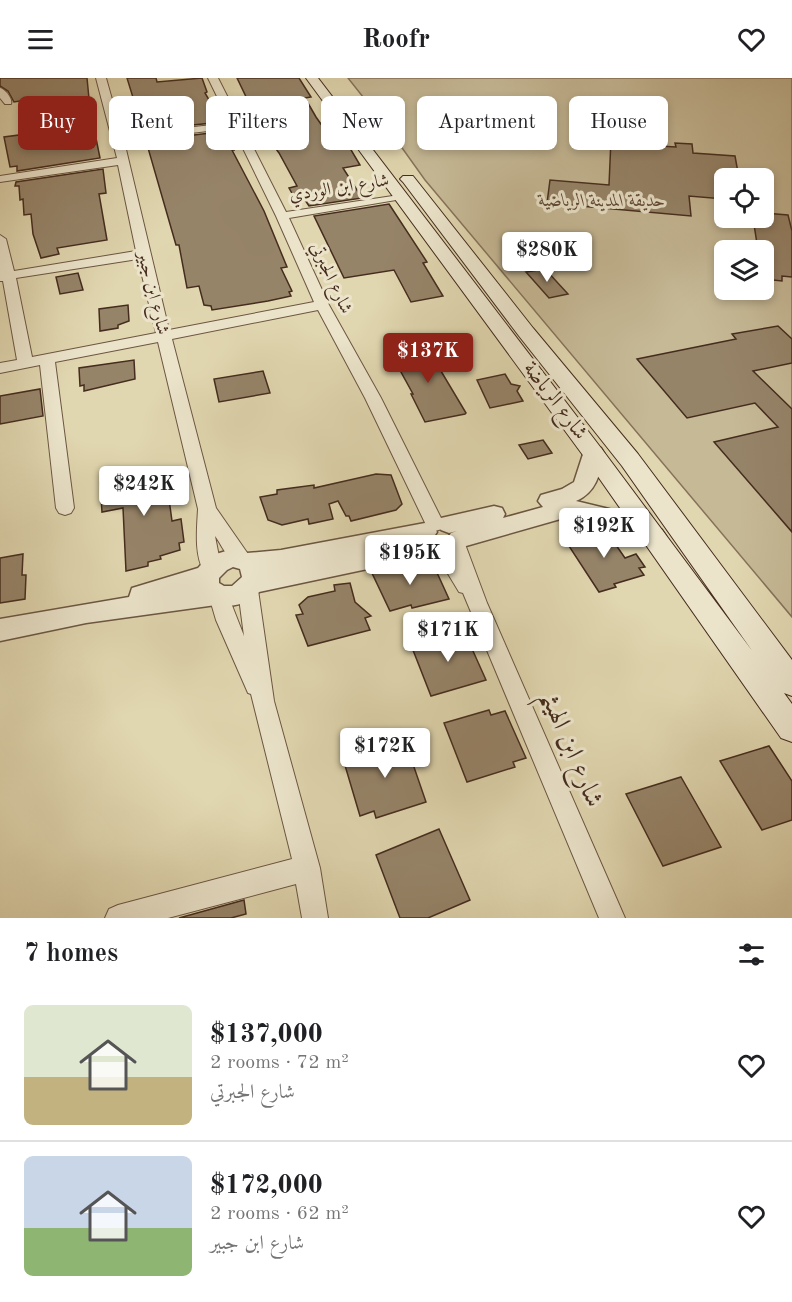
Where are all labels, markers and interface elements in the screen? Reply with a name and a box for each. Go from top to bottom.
icon: menu [24,23,57,56]
icon: heart [735,23,768,56]
text: Roofr [362,26,430,53]
chip: Buy [18,96,97,150]
chip: Rent [109,96,194,150]
chip: Filters [206,96,309,150]
chip: New [321,96,405,150]
chip: Apartment [417,96,557,150]
chip: House [569,96,668,150]
map controls [714,168,774,300]
button: locate [714,168,774,228]
street label: شارع ابن الوردي [288,171,391,210]
park label: حديقة المدينة الرياضية [536,192,666,212]
pin: $280K [505,232,589,283]
street label: شارع الجبرتي [302,240,355,318]
button: layers [714,240,774,300]
text: $280K [516,241,578,261]
street label: شارع ابن جبير [129,248,172,338]
pin: $137K [386,333,470,384]
text: $137K [397,342,459,362]
street label: شارع الرياضة [514,358,592,447]
pin: $242K [102,466,186,517]
text: $242K [113,475,175,495]
pin: $192K [562,508,646,559]
text: $192K [573,517,635,537]
pin: $195K [368,535,452,586]
text: $195K [379,544,441,564]
pin: $171K [406,612,490,663]
text: $171K [417,621,479,641]
street label: شارع ابن الهيثم [525,687,607,815]
pin: $172K [343,728,427,779]
text: $172K [354,737,416,757]
icon: filters [735,938,768,971]
text: 7 homes [24,941,118,967]
text: $137,000 [210,1022,323,1048]
icon: home [72,1029,144,1101]
icon: heart [735,1049,768,1082]
text: 2 rooms · 72 m² [210,1053,349,1073]
text: شارع الجبرتي [210,1083,295,1103]
text: $172,000 [210,1173,323,1199]
icon: home [72,1180,144,1252]
icon: heart [735,1200,768,1233]
text: 2 rooms · 62 m² [210,1204,349,1224]
text: شارع ابن جبير [210,1234,304,1254]

